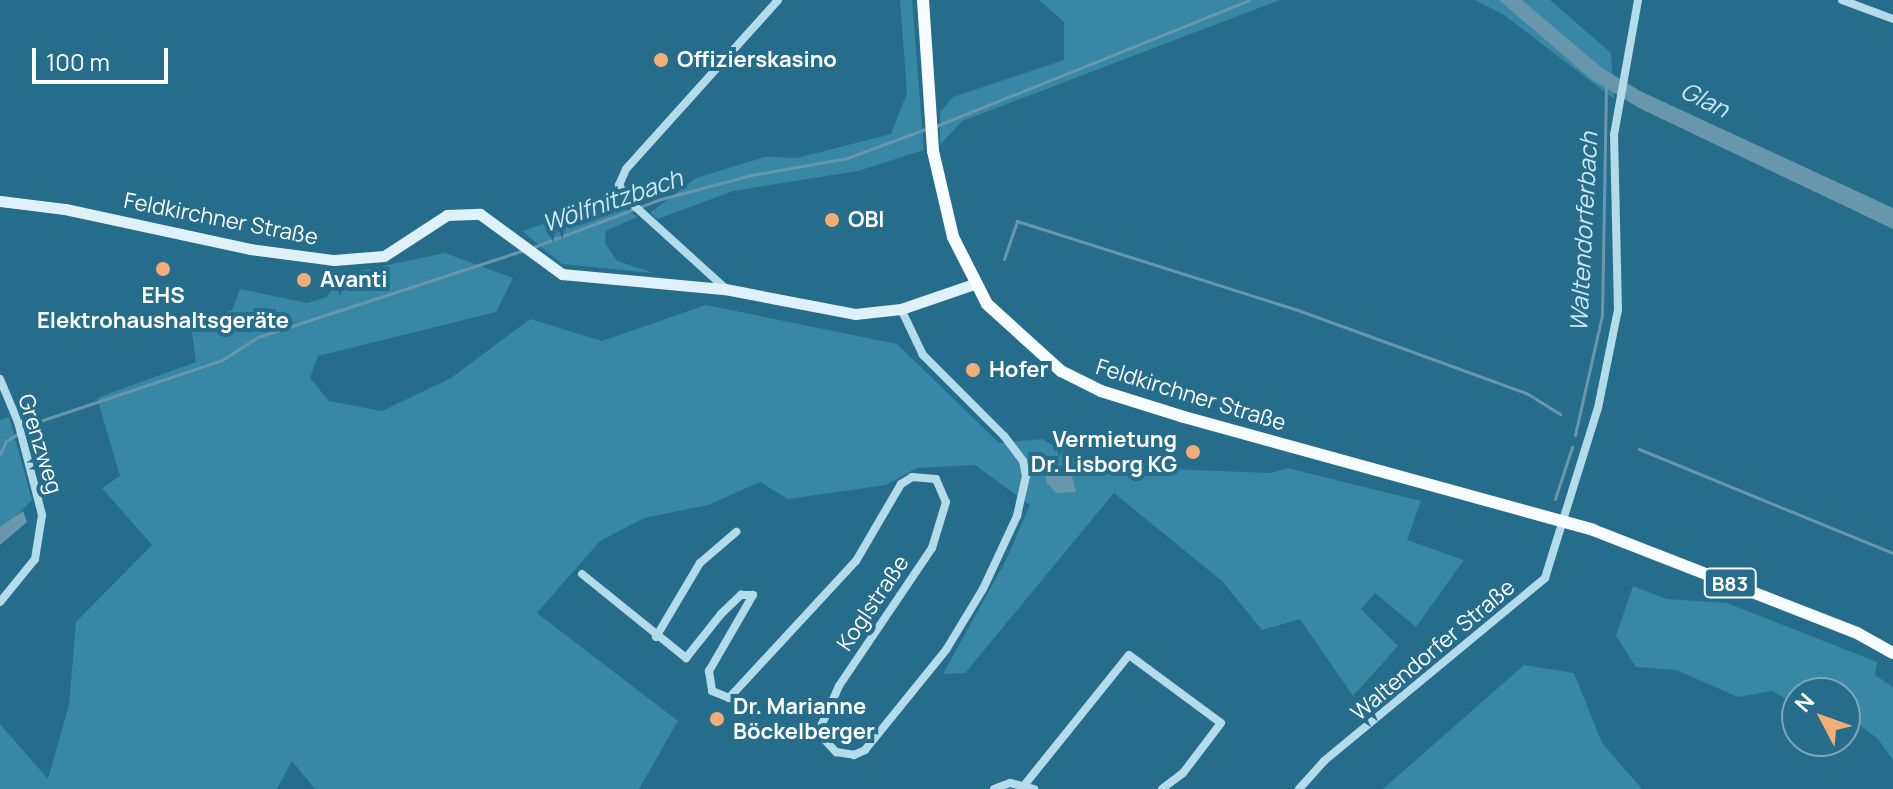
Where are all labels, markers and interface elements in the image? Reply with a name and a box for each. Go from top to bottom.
scale bar [36,32,172,82]
text: 100 m [46,45,110,78]
place label: Offizierskasino [677,47,837,73]
marker: Offizierskasino [652,51,670,69]
water label: Glan [1676,75,1734,123]
water label: Waltendorferbach [1563,131,1603,333]
water label: Wölfnitzbach [538,163,686,237]
street label: Feldkirchner Straße [122,187,320,251]
place label: OBI [848,207,885,233]
marker: OBI [823,211,841,229]
marker: EHS Elektrohaushaltsgeräte [154,260,172,278]
place label: Avanti [320,267,388,293]
marker: Avanti [295,271,313,289]
place label: EHS Elektrohaushaltsgeräte [37,282,289,334]
street label: Feldkirchner Straße [1093,354,1289,436]
place label: Hofer [989,357,1048,383]
marker: Hofer [964,361,982,379]
street label: Grenzweg [12,391,68,497]
place label: Vermietung Dr. Lisborg KG [1031,426,1177,478]
marker: Vermietung Dr. Lisborg KG [1184,443,1202,461]
street label: Koglstraße [831,550,915,656]
road number: B83 [1702,567,1758,599]
street label: Waltendorfer Straße [1346,574,1520,726]
north arrow [1781,677,1861,757]
text: N [1788,687,1821,718]
place label: Dr. Marianne Böckelberger [733,693,875,744]
marker: Dr. Marianne Böckelberger [708,710,726,728]

